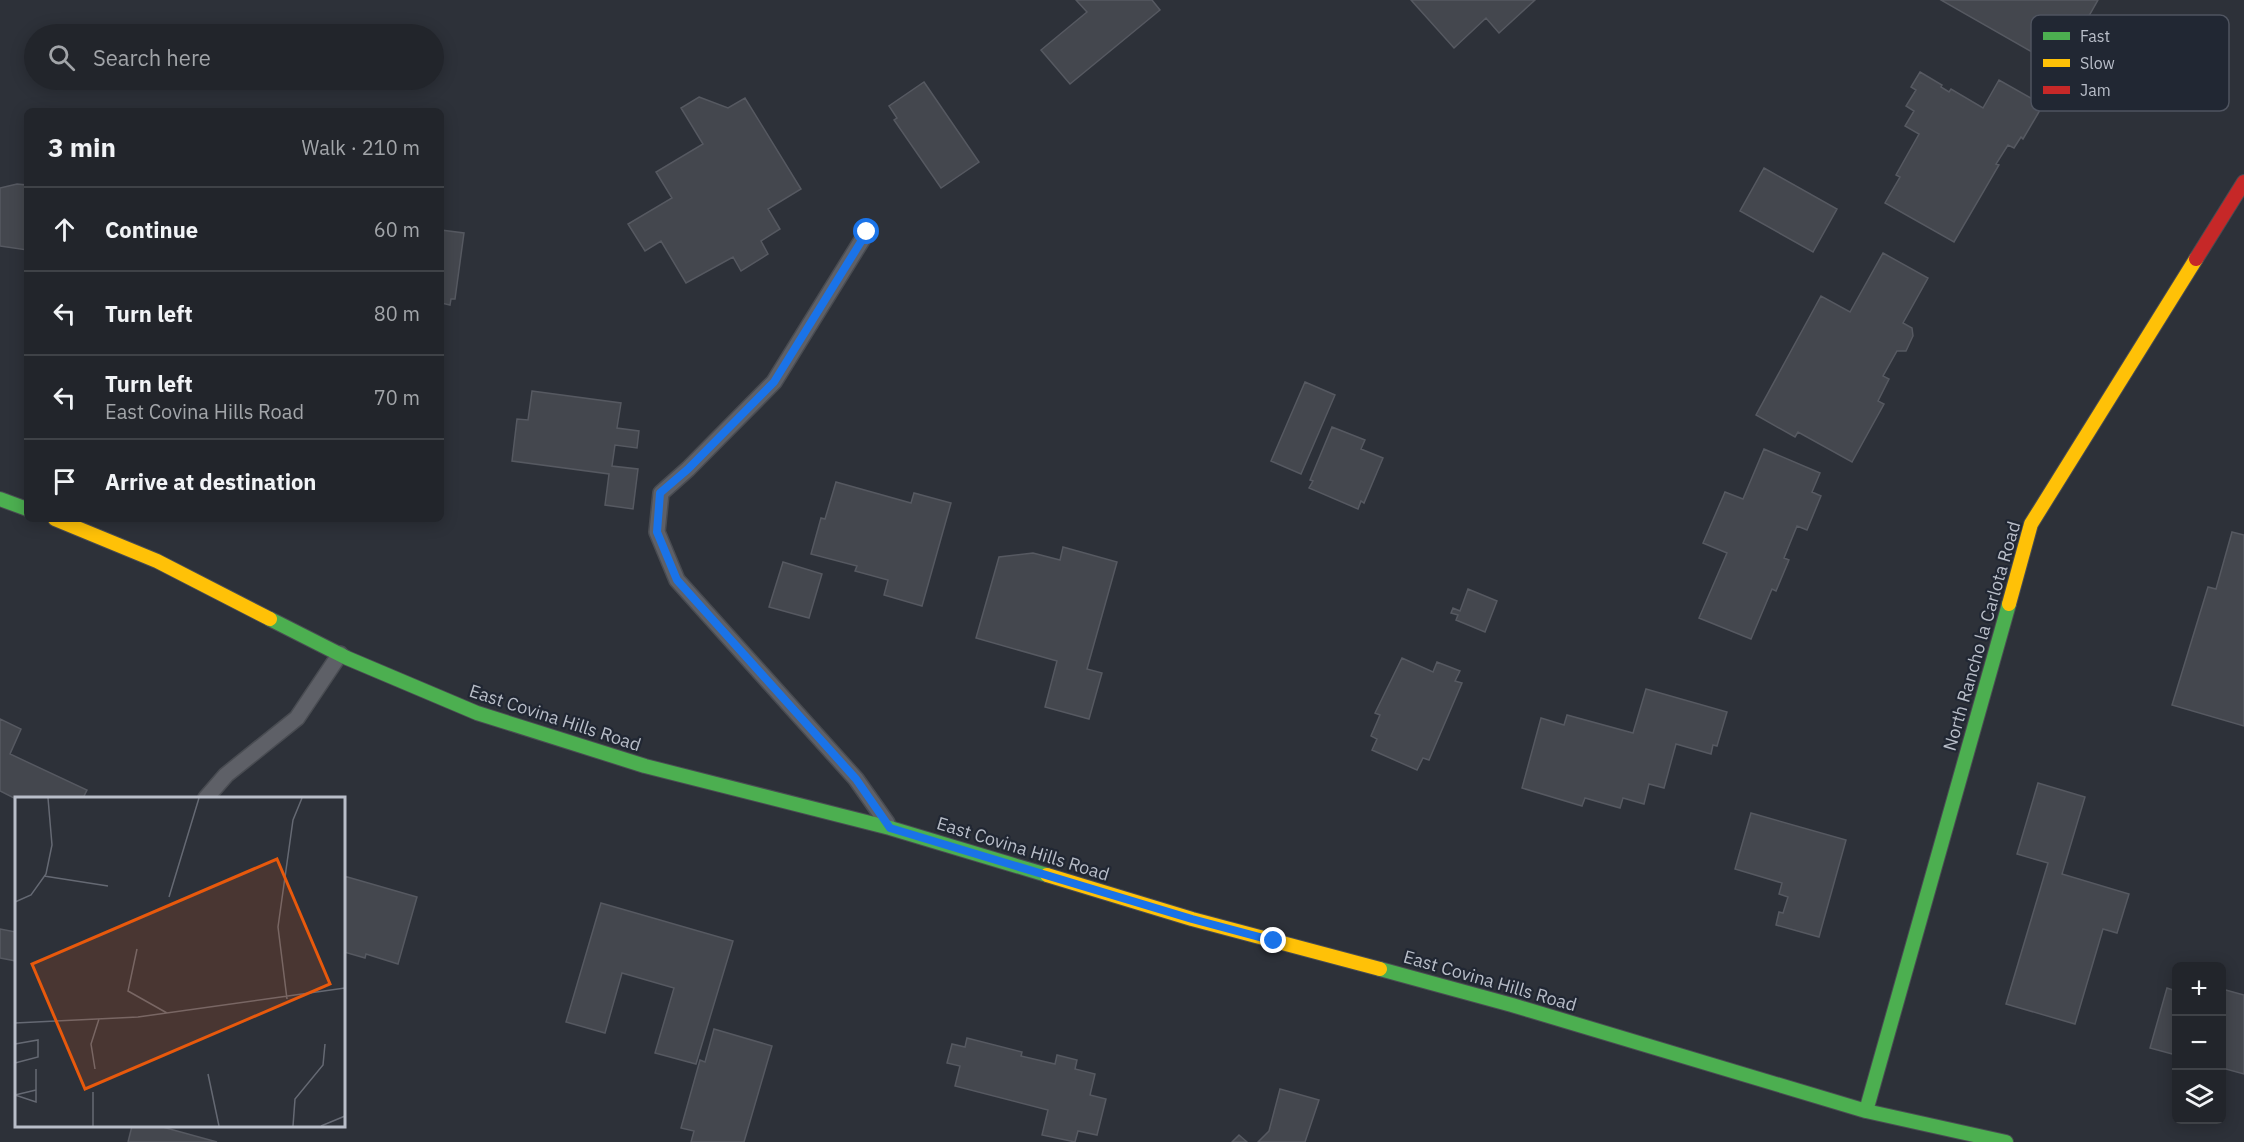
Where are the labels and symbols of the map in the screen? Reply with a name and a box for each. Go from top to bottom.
legend [2031,15,2229,111]
text: Fast [2080,26,2110,46]
text: Slow [2080,53,2115,73]
text: Jam [2080,80,2111,100]
route start [853,218,879,244]
street label: North Rancho la Carlota Road [1938,518,2025,753]
street label: East Covina Hills Road [466,679,644,756]
inset map [15,797,345,1127]
street label: East Covina Hills Road [934,811,1112,886]
route end [1260,927,1286,953]
street label: East Covina Hills Road [1401,945,1579,1016]

